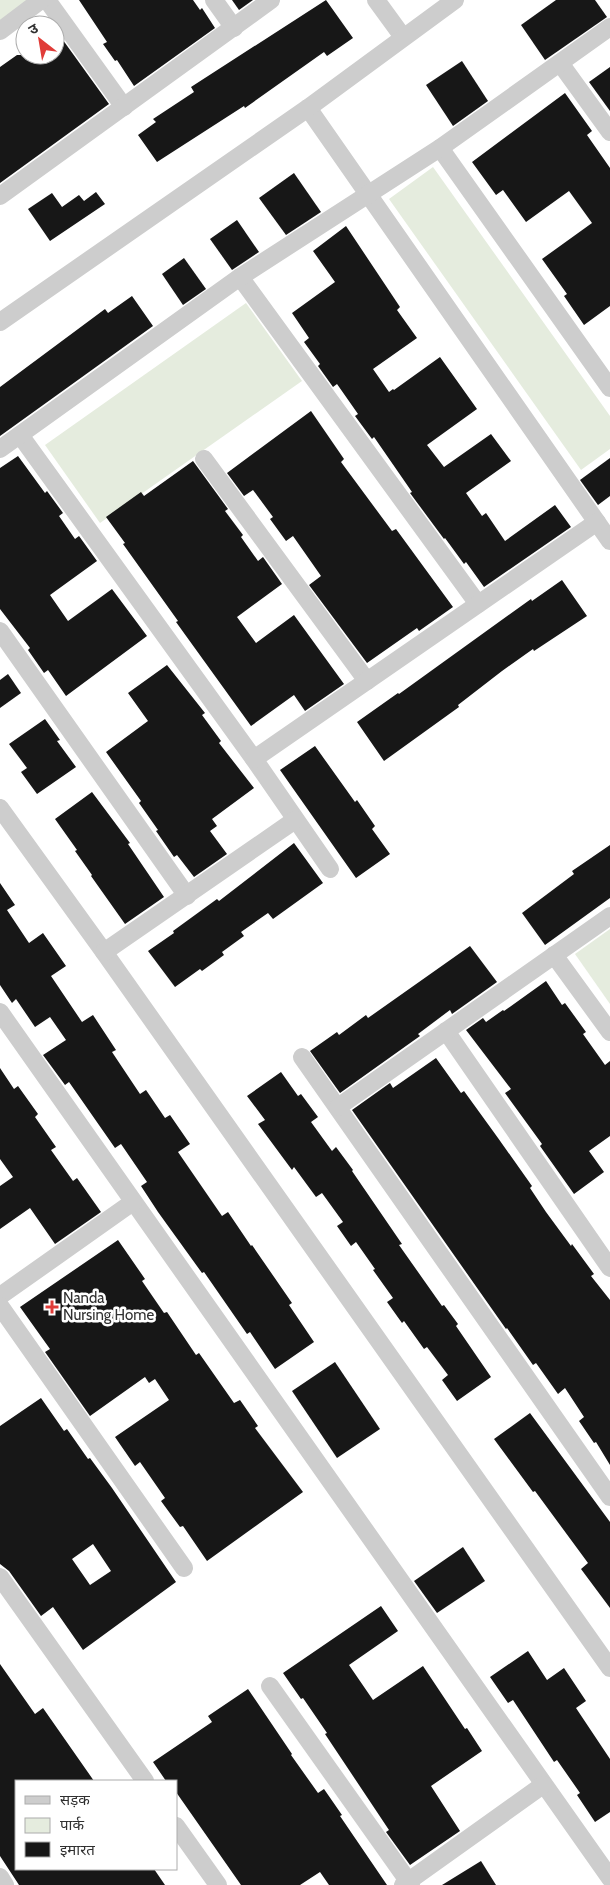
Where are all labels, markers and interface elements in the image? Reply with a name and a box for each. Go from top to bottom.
north arrow [15,15,65,65]
text: उ [25,19,42,39]
place label: Nanda Nursing Home [63,1289,154,1324]
marker: Nanda Nursing Home [45,1300,59,1314]
legend [15,1780,178,1870]
text: सड़क [60,1791,90,1809]
text: पार्क [60,1816,84,1834]
text: इमारत [60,1841,95,1859]

